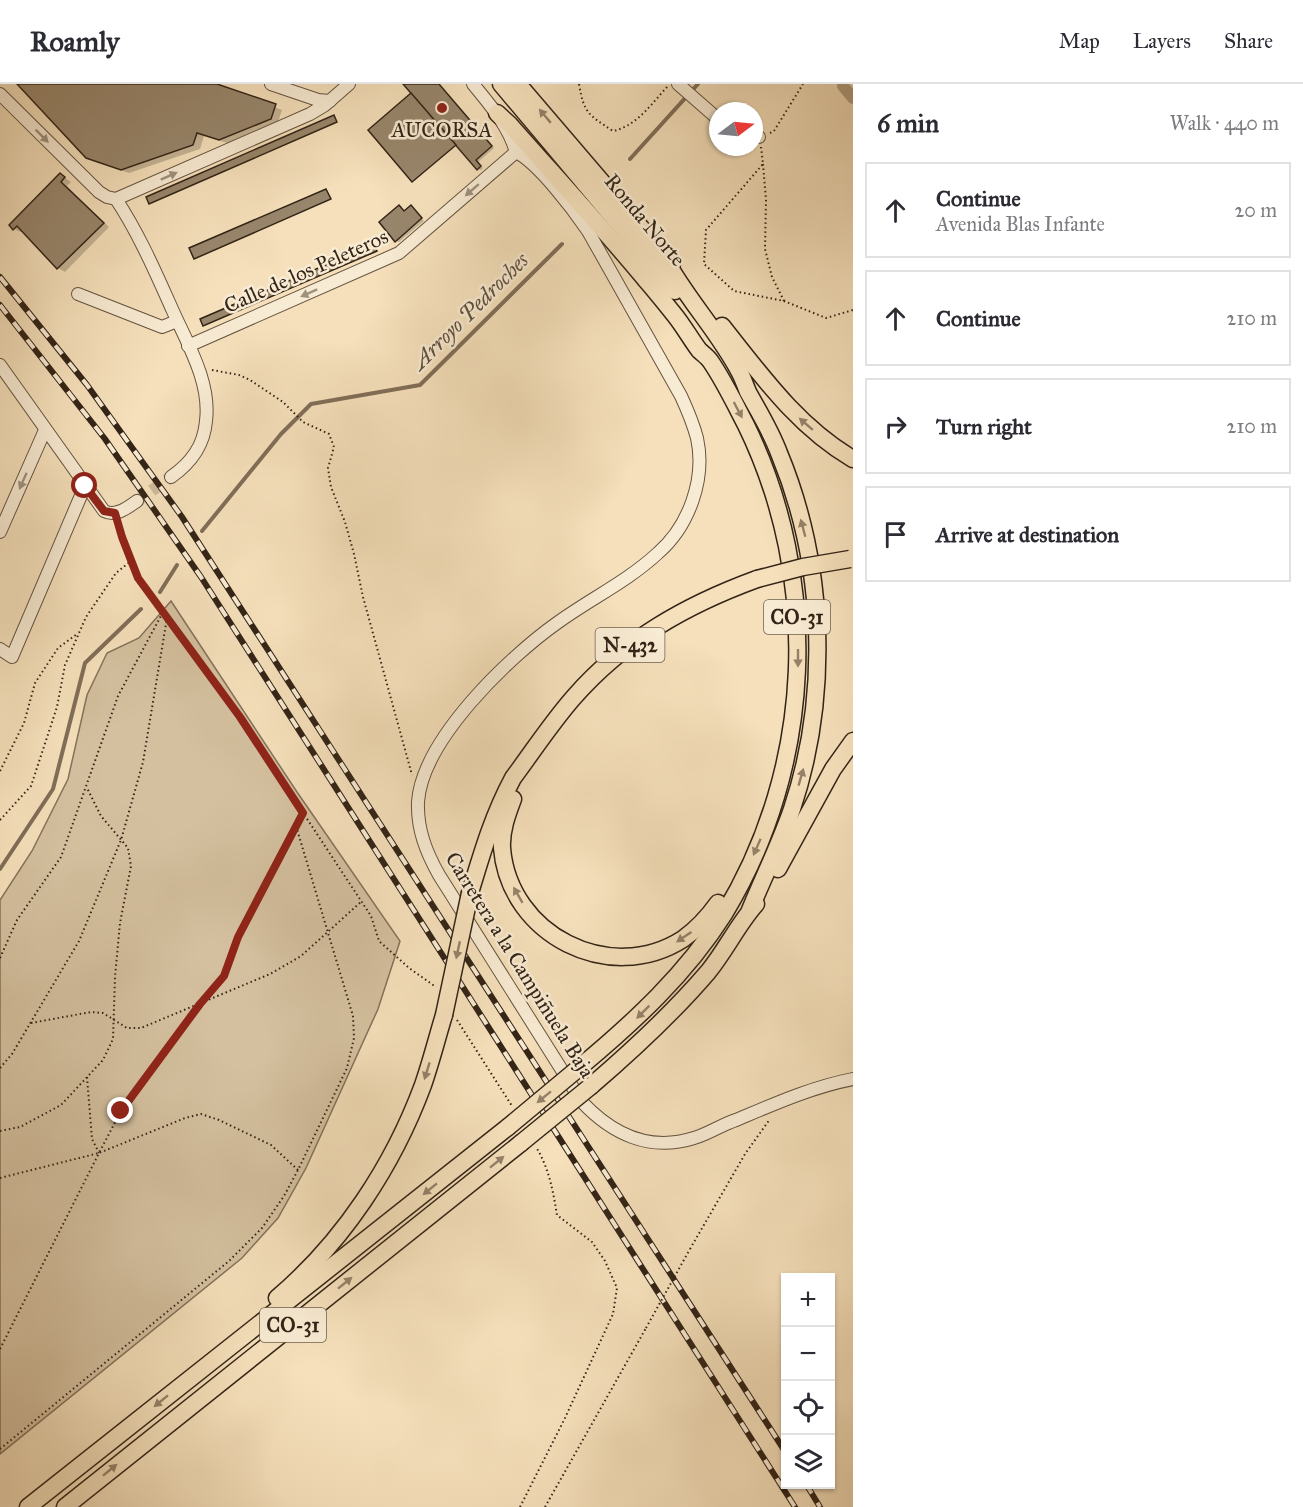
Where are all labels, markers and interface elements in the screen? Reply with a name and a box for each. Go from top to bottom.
text: Roamly [30,24,119,59]
text: Map [1059,28,1100,54]
text: Layers [1133,28,1191,54]
text: Share [1224,28,1273,54]
marker: AUCORSA [435,101,449,115]
north arrow [709,102,763,156]
text: 6 min [877,107,939,139]
one-way arrow [539,108,552,124]
text: Walk · 440 m [1170,111,1279,135]
place label: AUCORSA [391,117,492,143]
one-way arrow [34,128,48,142]
street label: Ronda Norte [599,168,691,272]
one-way arrow [161,171,179,181]
one-way arrow [464,183,479,197]
text: Continue [936,185,1021,212]
icon: ahead [879,194,912,227]
text: 20 m [1234,198,1277,222]
text: Avenida Blas Infante [936,212,1105,236]
street label: Calle de los Peleteros [220,223,392,319]
water label: Arroyo Pedroches [405,247,534,376]
one-way arrow [299,288,317,298]
icon: ahead [879,302,912,335]
text: Continue [936,305,1021,332]
text: 210 m [1227,306,1277,330]
one-way arrow [733,402,743,419]
icon: right [879,410,912,443]
text: Turn right [936,413,1032,440]
text: 210 m [1227,414,1277,438]
one-way arrow [799,418,814,431]
route start [71,472,97,498]
one-way arrow [18,473,27,490]
icon: arrive [879,518,912,551]
one-way arrow [798,519,807,537]
text: Arrive at destination [936,521,1119,548]
road number: CO-31 [764,600,830,634]
road number: N-432 [596,628,664,662]
one-way arrow [793,649,803,668]
one-way arrow [797,768,806,786]
one-way arrow [752,839,762,857]
street label: Carretera a la Campiñuela Baja [440,847,600,1083]
one-way arrow [512,887,523,903]
one-way arrow [676,931,692,942]
one-way arrow [452,941,462,959]
one-way arrow [636,1004,650,1018]
one-way arrow [422,1062,431,1080]
one-way arrow [537,1090,552,1103]
route end [107,1097,133,1123]
one-way arrow [490,1156,505,1168]
one-way arrow [422,1183,438,1196]
map controls [781,1273,835,1489]
button: + [781,1273,835,1327]
one-way arrow [337,1277,353,1290]
road number: CO-31 [260,1308,326,1342]
button: − [781,1327,835,1381]
button: locate [781,1381,835,1435]
one-way arrow [153,1394,169,1407]
button: layers [781,1435,835,1489]
one-way arrow [103,1465,118,1477]

